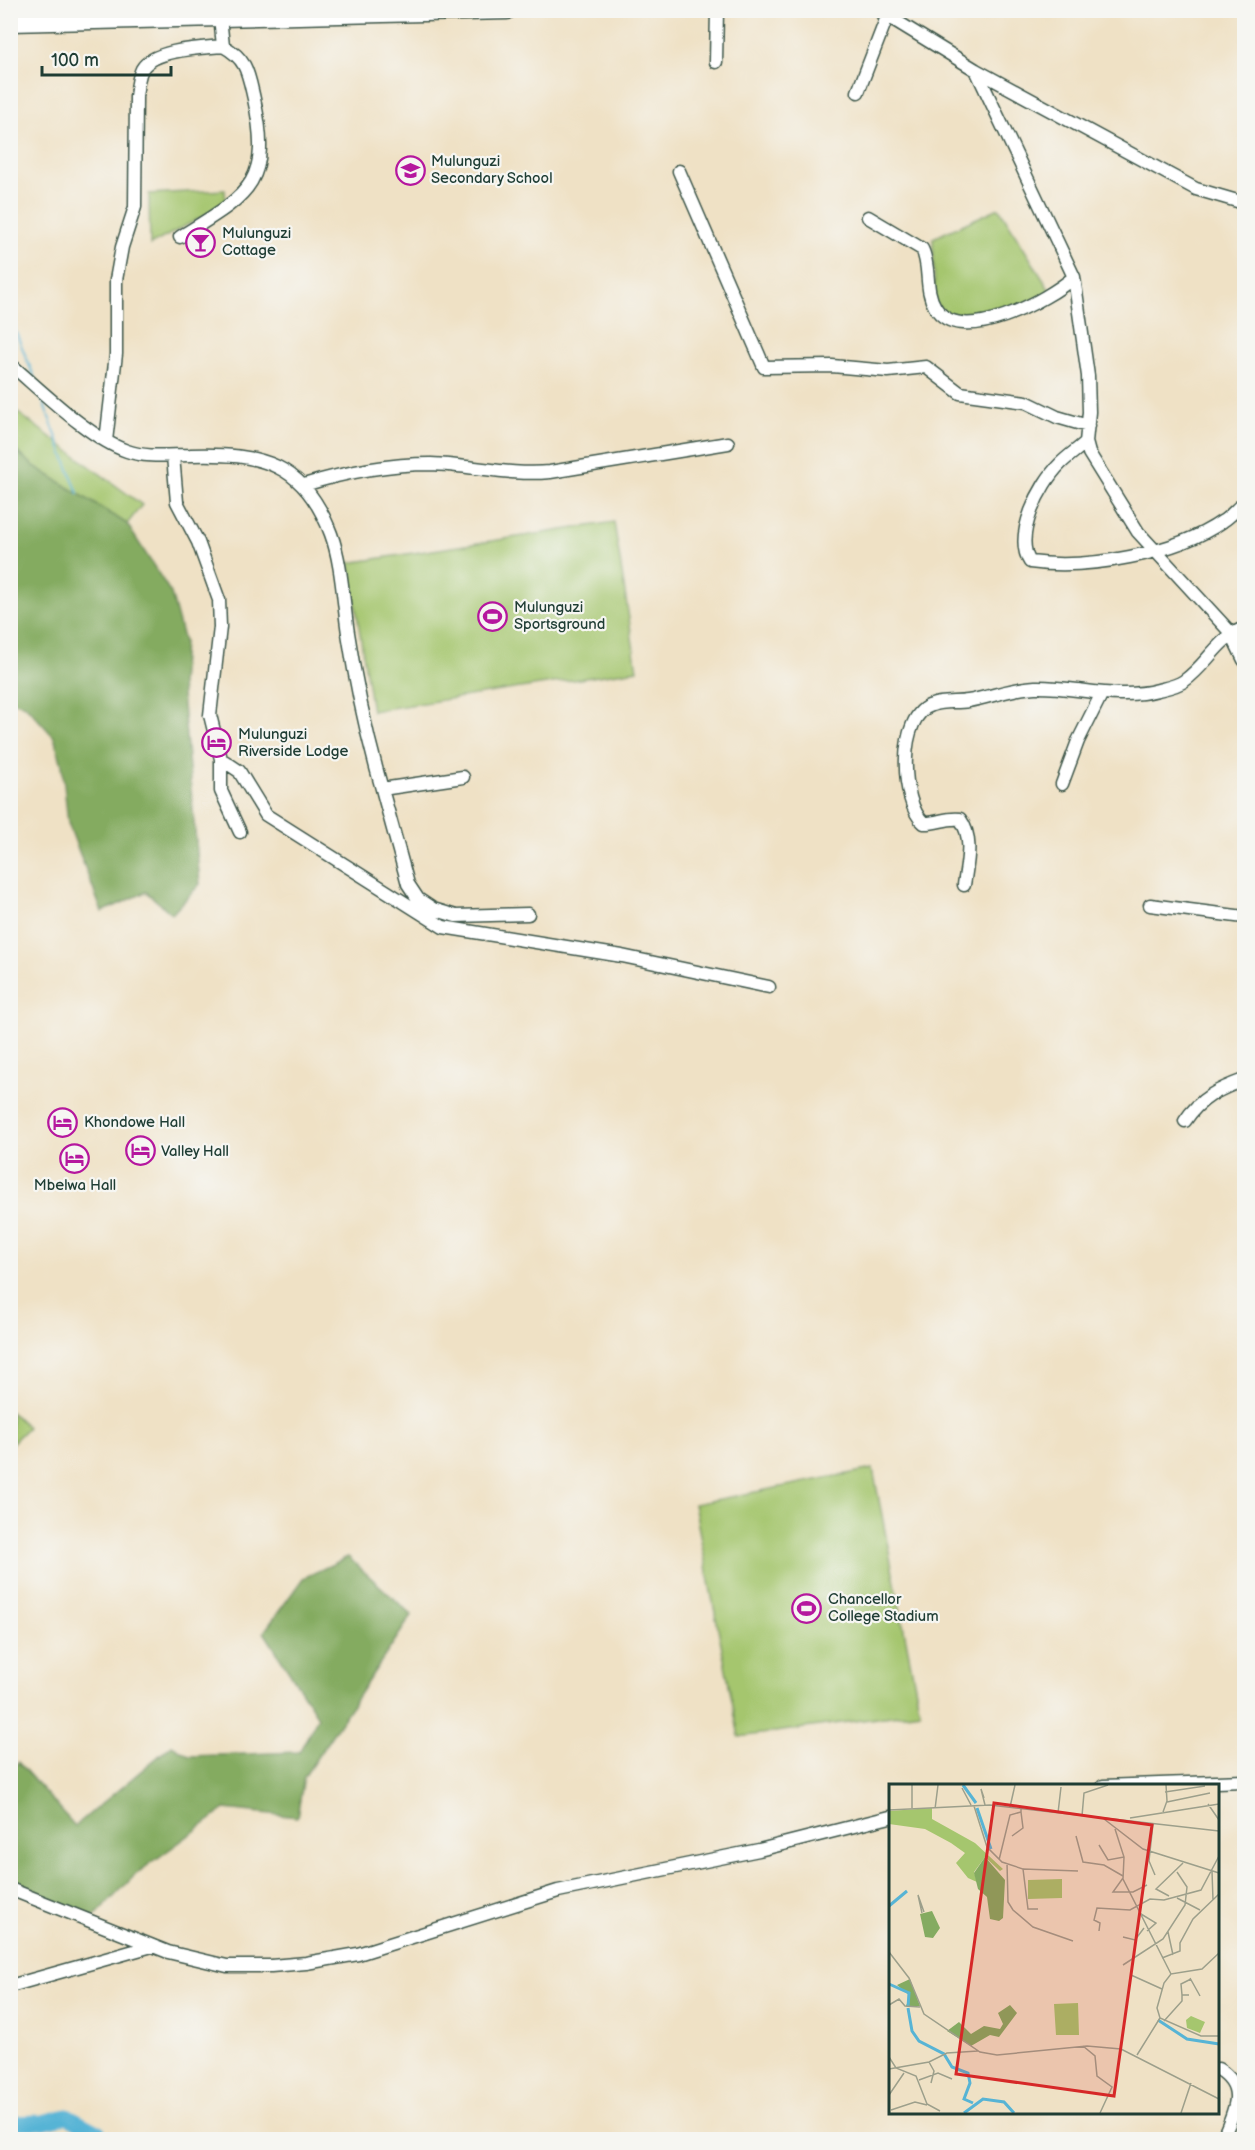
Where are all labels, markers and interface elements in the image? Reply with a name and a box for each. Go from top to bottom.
scale bar [42,39,171,77]
text: 100 m [51,50,99,71]
place label: Mulunguzi Secondary School [431,152,552,188]
school or university icon: Mulunguzi Secondary School [394,154,426,186]
place label: Mulunguzi Cottage [222,224,291,260]
bar icon: Mulunguzi Cottage [185,226,217,258]
place label: Mulunguzi Sportsground [514,598,605,634]
sports icon: Mulunguzi Sportsground [477,600,509,632]
place label: Mulunguzi Riverside Lodge [238,725,348,761]
hotel icon: Mulunguzi Riverside Lodge [201,727,233,759]
hotel icon: Khondowe Hall [47,1106,79,1138]
place label: Khondowe Hall [84,1113,185,1132]
hotel icon: Valley Hall [124,1135,156,1167]
hotel icon: Mbelwa Hall [59,1142,91,1174]
place label: Valley Hall [161,1142,229,1161]
place label: Mbelwa Hall [34,1176,116,1195]
place label: Chancellor College Stadium [828,1590,939,1626]
sports icon: Chancellor College Stadium [791,1592,823,1624]
inset map [889,1784,1219,2114]

